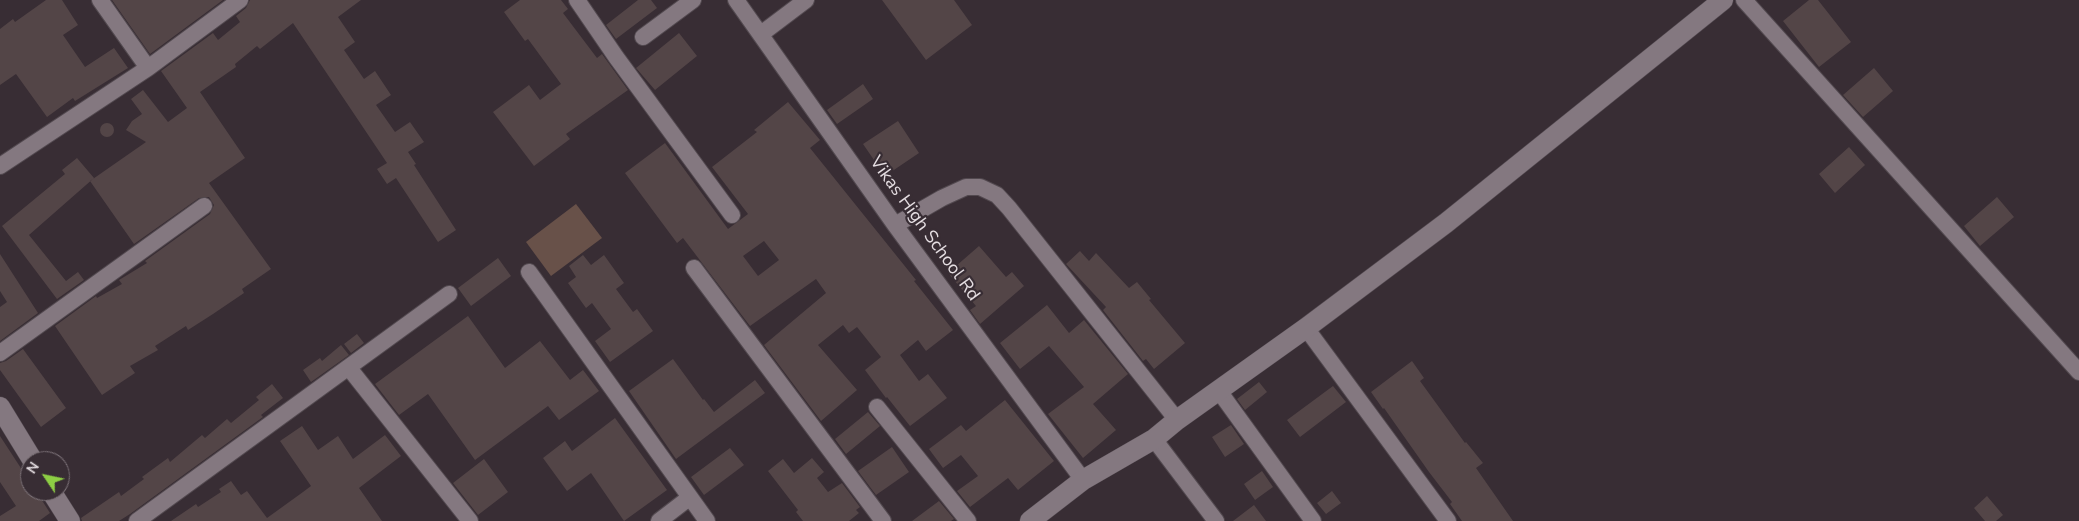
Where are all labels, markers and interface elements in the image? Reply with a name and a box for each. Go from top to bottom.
street label: Vikas High School Rd [864,152,984,306]
north arrow [20,451,70,501]
text: N [22,458,44,478]

